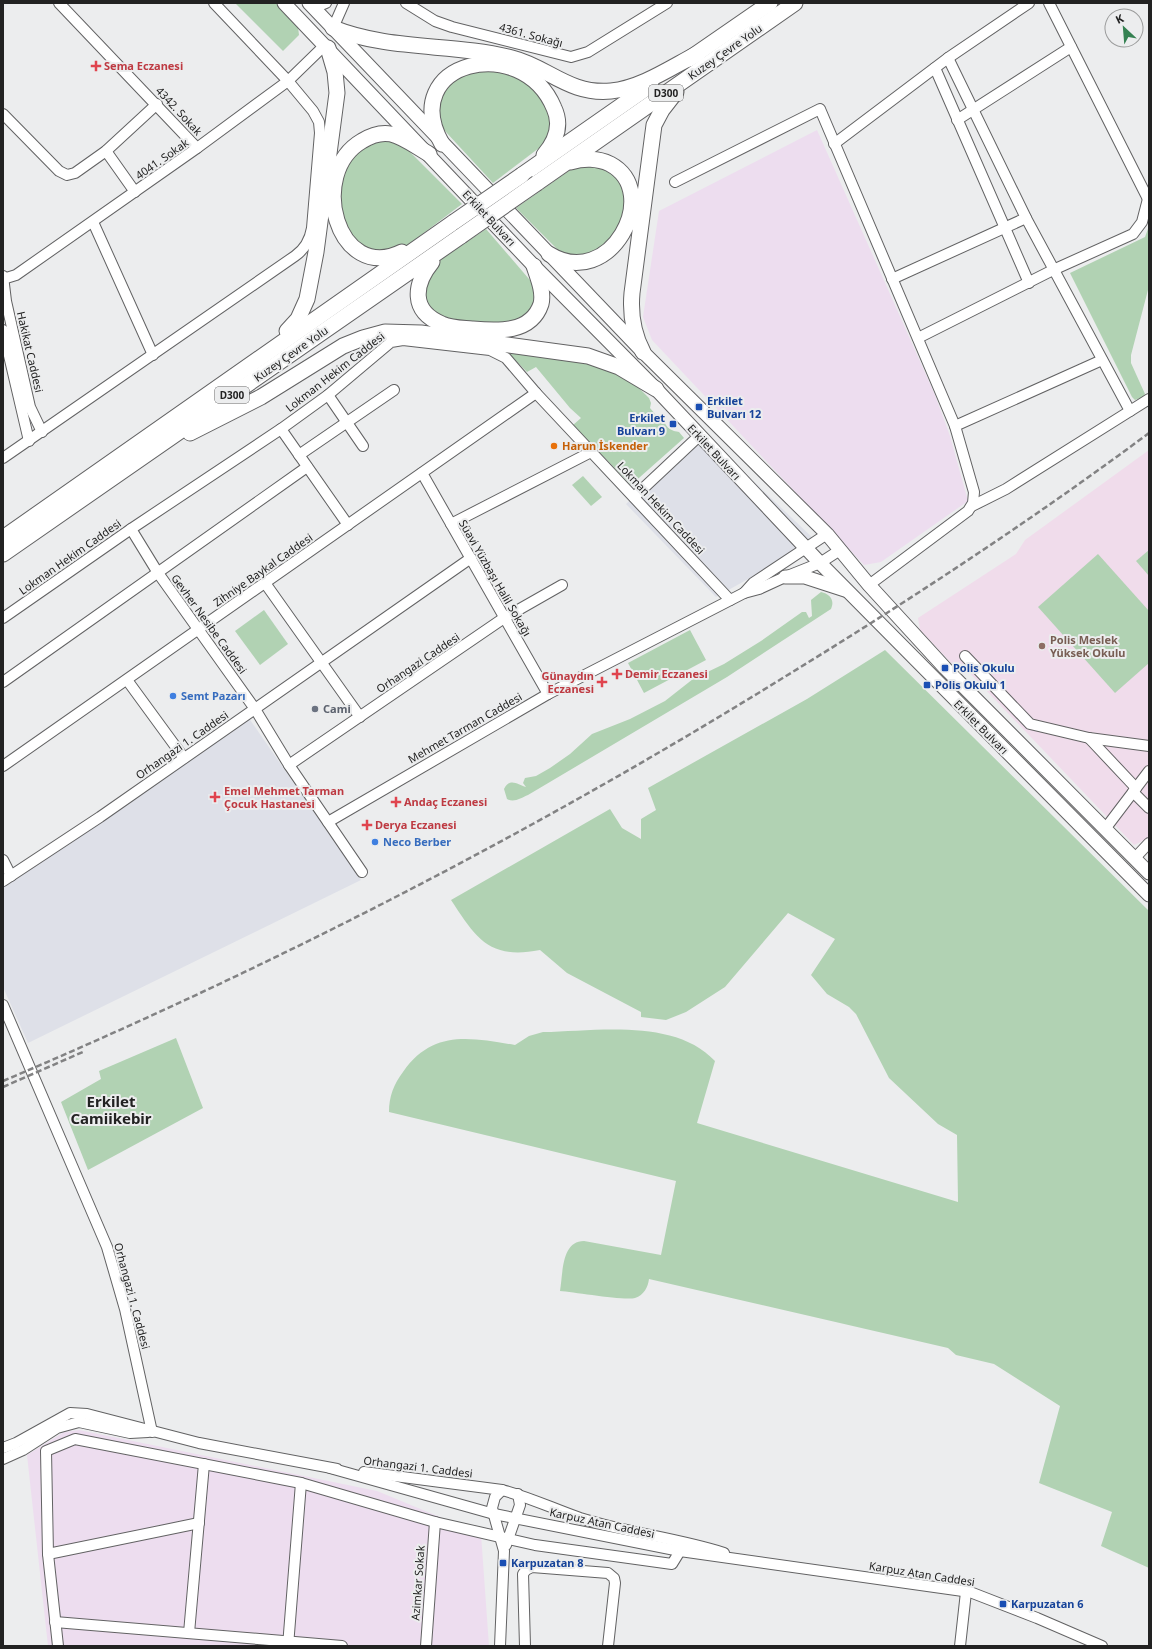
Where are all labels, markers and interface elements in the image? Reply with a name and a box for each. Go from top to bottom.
north arrow [1104,8,1144,48]
text: K [1113,10,1127,27]
street label: 4361. Sokağı [498,19,565,50]
street label: Kuzey Çevre Yolu [685,20,765,83]
place label: Sema Eczanesi [104,58,183,73]
marker: Sema Eczanesi [91,61,101,71]
street label: 4342. Sokak [153,83,206,138]
road number: D300 [649,85,683,101]
street label: 4041. Sokak [132,135,191,182]
street label: Erkilet Bulvarı [460,187,519,249]
street label: Hakikat Caddesi [14,310,47,394]
street label: Kuzey Çevre Yolu [251,322,331,385]
street label: Lokman Hekim Caddesi [282,328,387,415]
road number: D300 [215,387,249,403]
place label: Erkilet Bulvarı 12 [707,393,761,421]
marker: Erkilet Bulvarı 12 [694,402,704,412]
place label: Erkilet Bulvarı 9 [617,410,665,438]
marker: Erkilet Bulvarı 9 [668,419,678,429]
street label: Erkilet Bulvarı [685,421,744,483]
place label: Harun İskender [562,438,648,453]
marker: Harun İskender [549,441,559,451]
street label: Lokman Hekim Caddesi [614,458,708,557]
street label: Lokman Hekim Caddesi [16,516,124,598]
street label: Süavi Yüzbaşı Halil Sokağı [456,517,535,639]
street label: Zihniye Baykal Caddesi [210,530,315,610]
street label: Gevher Nesibe Caddesi [168,571,251,676]
street label: Orhangazi Caddesi [373,629,462,696]
place label: Polis Meslek Yüksek Okulu [1050,632,1125,660]
marker: Polis Meslek Yüksek Okulu [1037,641,1047,651]
place label: Polis Okulu [953,660,1015,675]
marker: Polis Okulu [940,663,950,673]
place label: Demir Eczanesi [625,666,708,681]
place label: Günaydın Eczanesi [541,668,594,696]
marker: Demir Eczanesi [612,669,622,679]
marker: Günaydın Eczanesi [597,677,607,687]
place label: Polis Okulu 1 [935,677,1006,692]
marker: Polis Okulu 1 [922,680,932,690]
place label: Semt Pazarı [181,688,246,703]
street label: Mehmet Tarman Caddesi [405,689,525,766]
marker: Semt Pazarı [168,691,178,701]
street label: Erkilet Bulvarı [951,696,1012,757]
place label: Cami [323,701,351,716]
marker: Cami [310,704,320,714]
street label: Orhangazi 1. Caddesi [132,707,231,782]
place label: Emel Mehmet Tarman Çocuk Hastanesi [224,783,344,811]
marker: Emel Mehmet Tarman Çocuk Hastanesi [209,791,221,803]
place label: Andaç Eczanesi [404,794,487,809]
marker: Andaç Eczanesi [391,797,401,807]
place label: Derya Eczanesi [375,817,457,832]
marker: Derya Eczanesi [362,820,372,830]
place label: Neco Berber [383,834,451,849]
marker: Neco Berber [370,837,380,847]
district label: Erkilet Camiikebir [70,1091,152,1128]
street label: Orhangazi 1. Caddesi [111,1241,154,1351]
street label: Orhangazi 1. Caddesi [363,1452,473,1481]
street label: Karpuz Atan Caddesi [548,1504,656,1541]
street label: Azimkar Sokak [407,1545,428,1621]
place label: Karpuzatan 8 [511,1555,584,1570]
marker: Karpuzatan 8 [498,1558,508,1568]
street label: Karpuz Atan Caddesi [868,1558,976,1589]
place label: Karpuzatan 6 [1011,1596,1084,1611]
marker: Karpuzatan 6 [998,1599,1008,1609]

